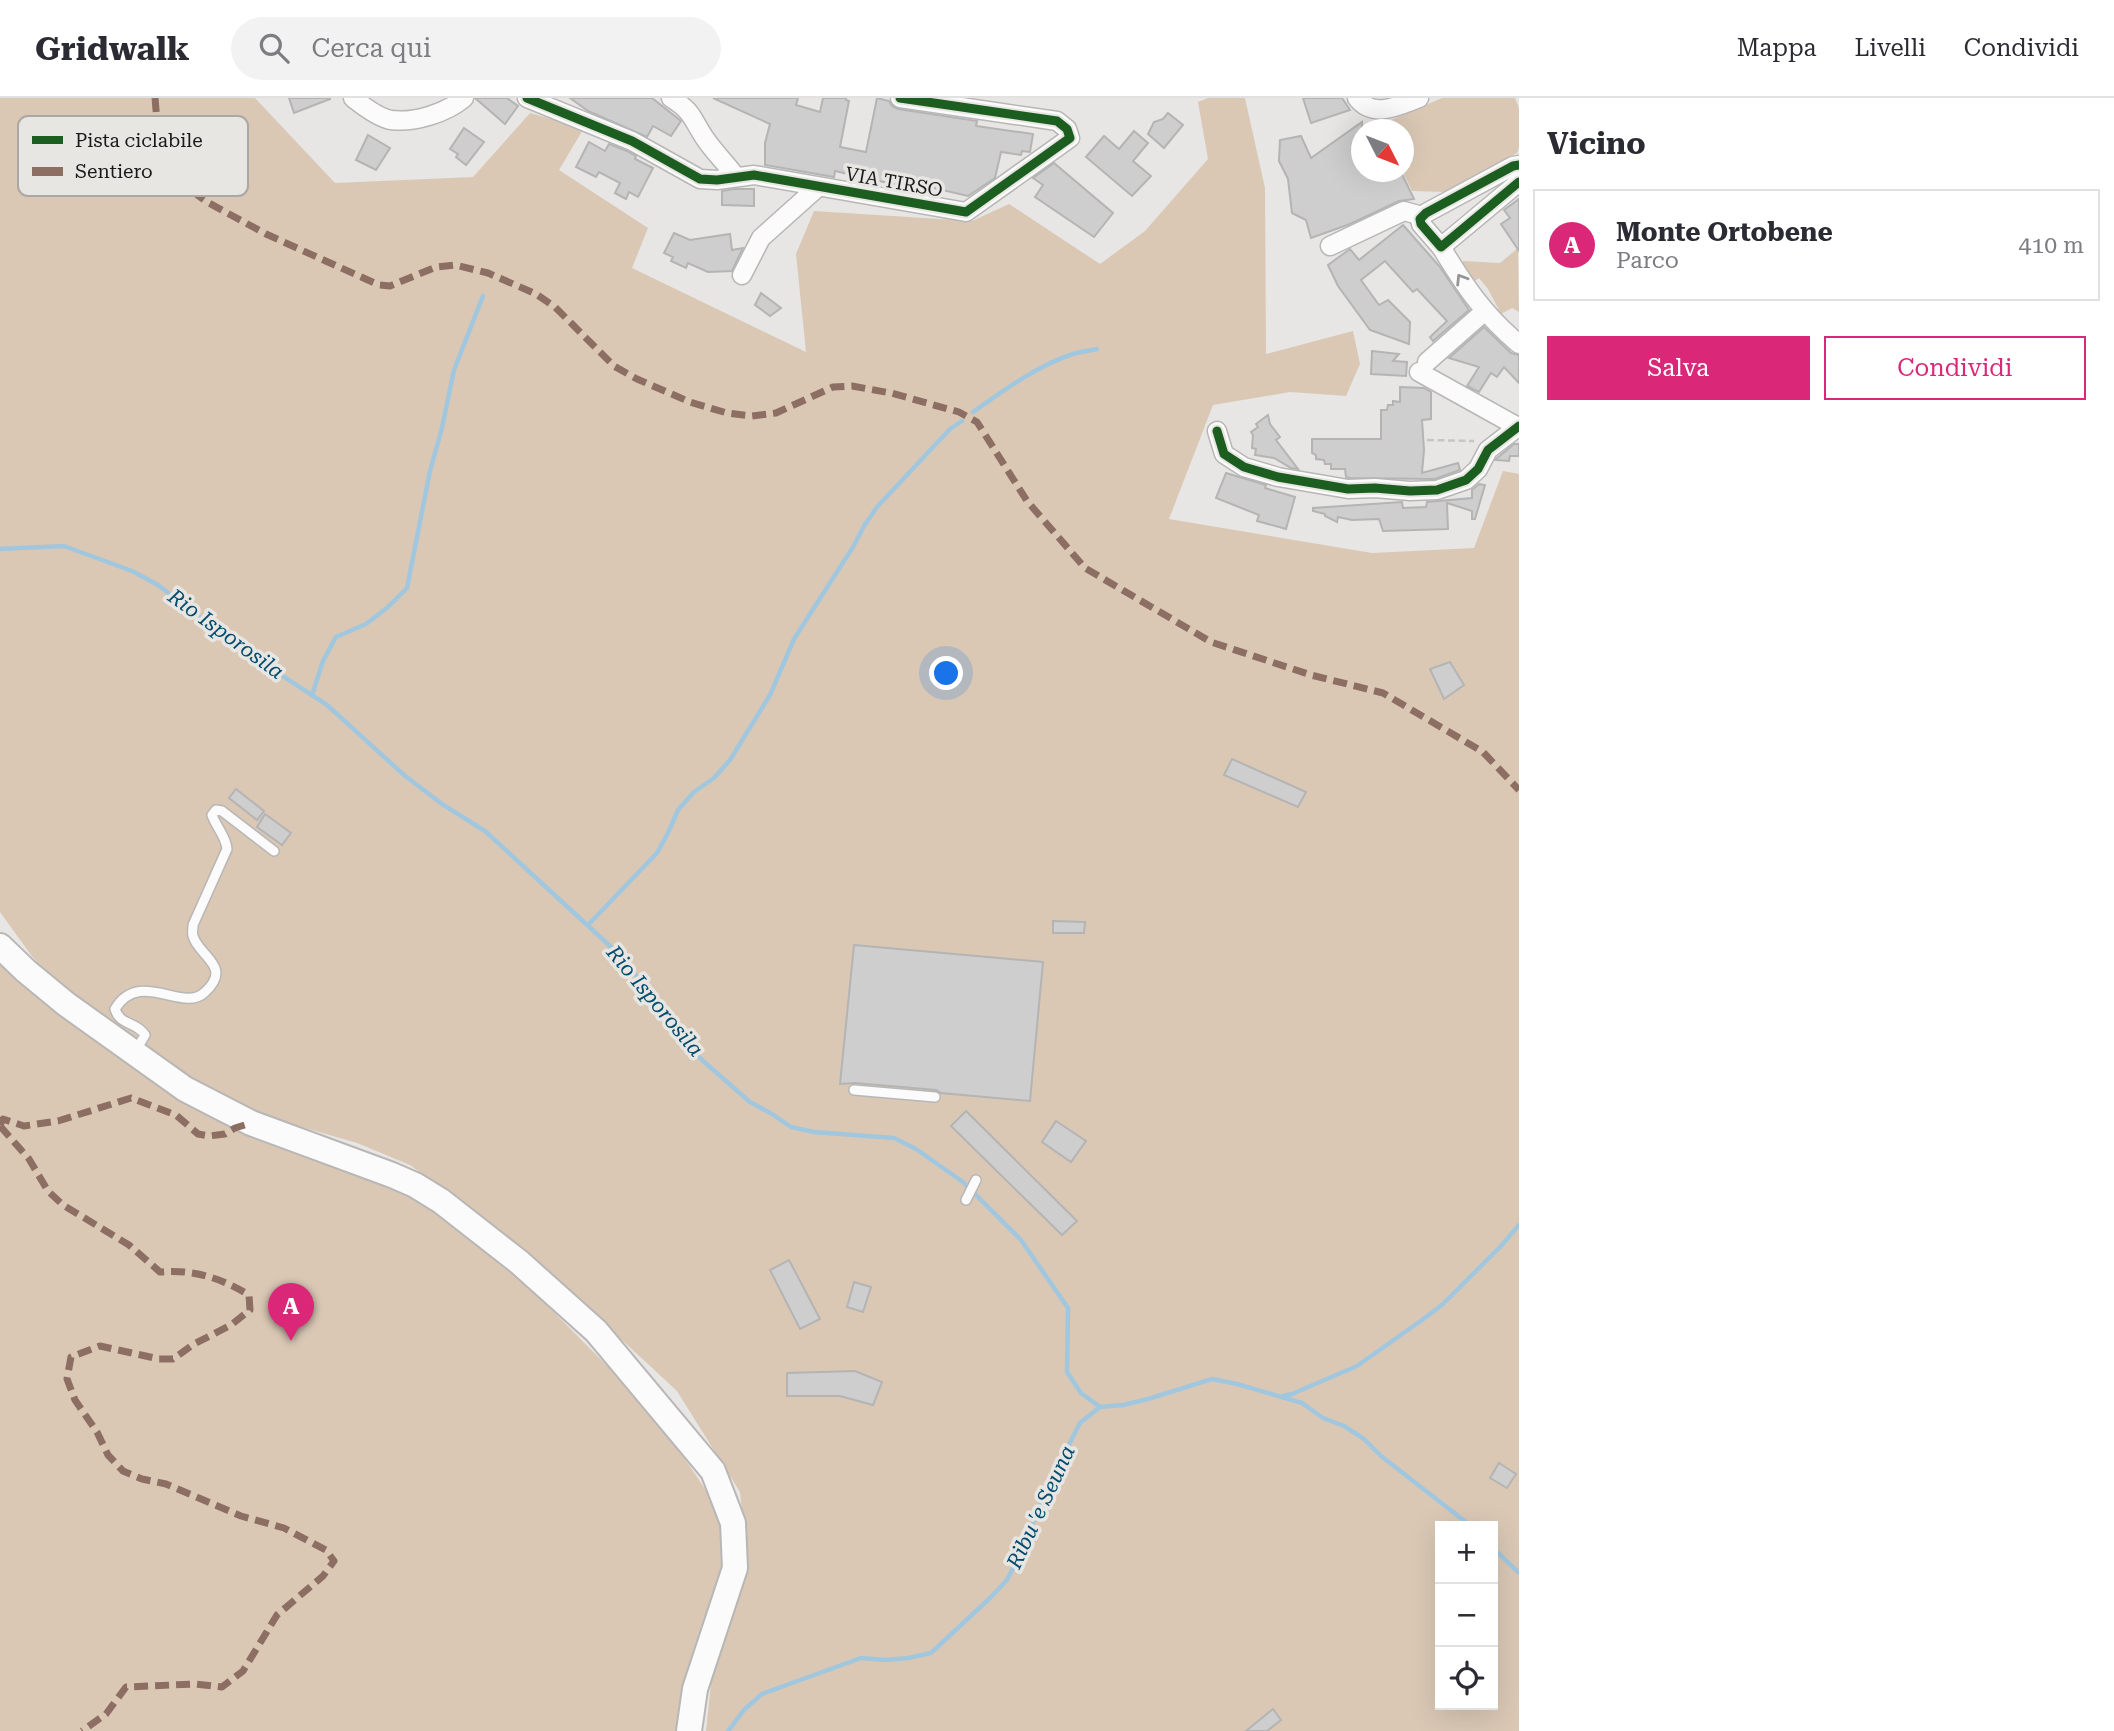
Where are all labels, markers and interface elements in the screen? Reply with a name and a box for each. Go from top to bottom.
search box [231,17,721,80]
text: Gridwalk [35,29,189,68]
icon: search [255,29,293,67]
text: Cerca qui [311,33,431,63]
text: Mappa [1737,34,1816,62]
text: Livelli [1854,34,1926,62]
text: Condividi [1964,34,2079,62]
legend [18,116,248,196]
north arrow [1351,119,1414,182]
text: Vicino [1547,126,1646,161]
text: Pista ciclabile [75,129,203,152]
text: Sentiero [75,160,153,183]
street label: VIA TIRSO [844,162,944,202]
text: Monte Ortobene [1616,217,1833,247]
text: A [1564,232,1580,259]
text: 410 m [2019,232,2084,259]
text: Parco [1616,247,1679,274]
one-way arrow [1457,274,1470,287]
button: Salva [1547,336,1810,400]
button: Condividi [1824,336,2086,400]
water label: Rio Isporosila [163,583,288,684]
your location [929,656,963,690]
water label: Rio Isporosila [601,940,708,1061]
pin: A [268,1283,314,1341]
water label: Ribu 'e Seuna [1002,1442,1080,1573]
map controls [1435,1521,1498,1710]
button: + [1435,1521,1498,1584]
button: − [1435,1584,1498,1647]
button: locate [1435,1647,1498,1710]

